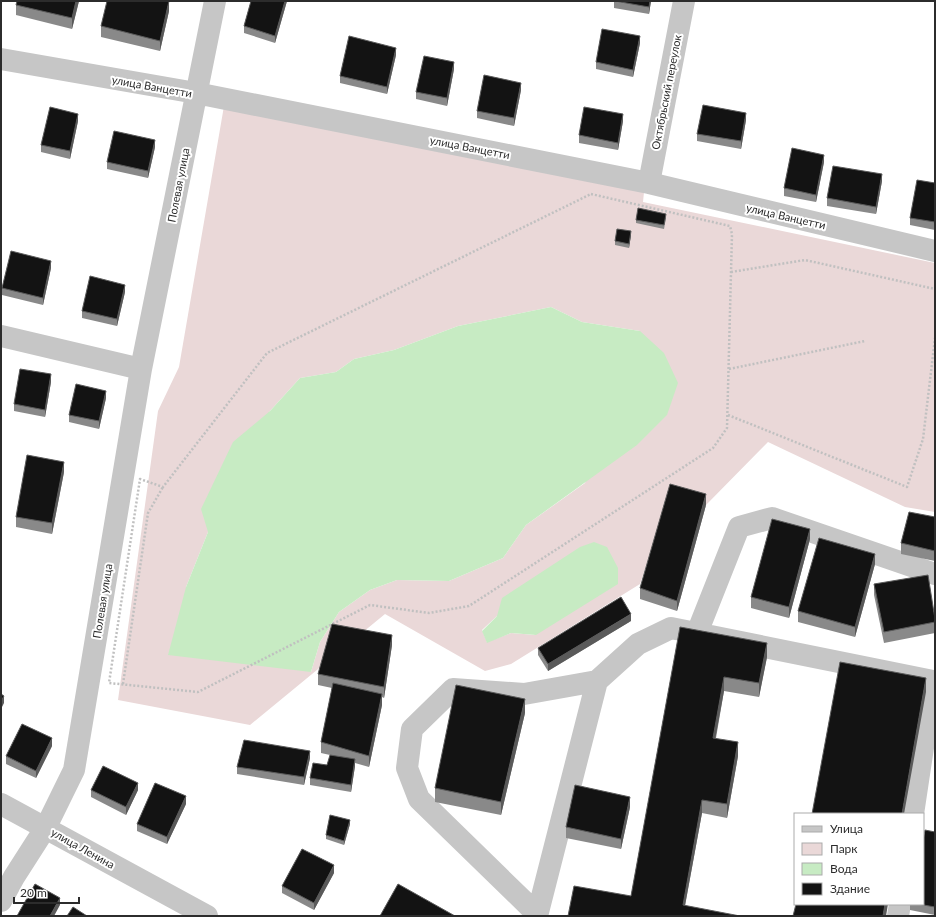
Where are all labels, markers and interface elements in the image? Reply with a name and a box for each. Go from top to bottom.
street label: Октябрьский переулок [648,33,684,151]
street label: улица Ванцетти [111,73,193,99]
street label: улица Ванцетти [429,133,511,161]
street label: Полевая улица [164,147,192,223]
street label: улица Ванцетти [745,201,827,231]
street label: Полевая улица [90,563,114,639]
legend [794,813,924,905]
text: Улица [830,821,863,836]
street label: улица Ленина [49,825,117,871]
text: Парк [830,841,858,856]
text: Вода [830,861,858,876]
scale bar [14,879,79,905]
text: Здание [830,881,870,896]
text: 20 m [20,885,47,900]

